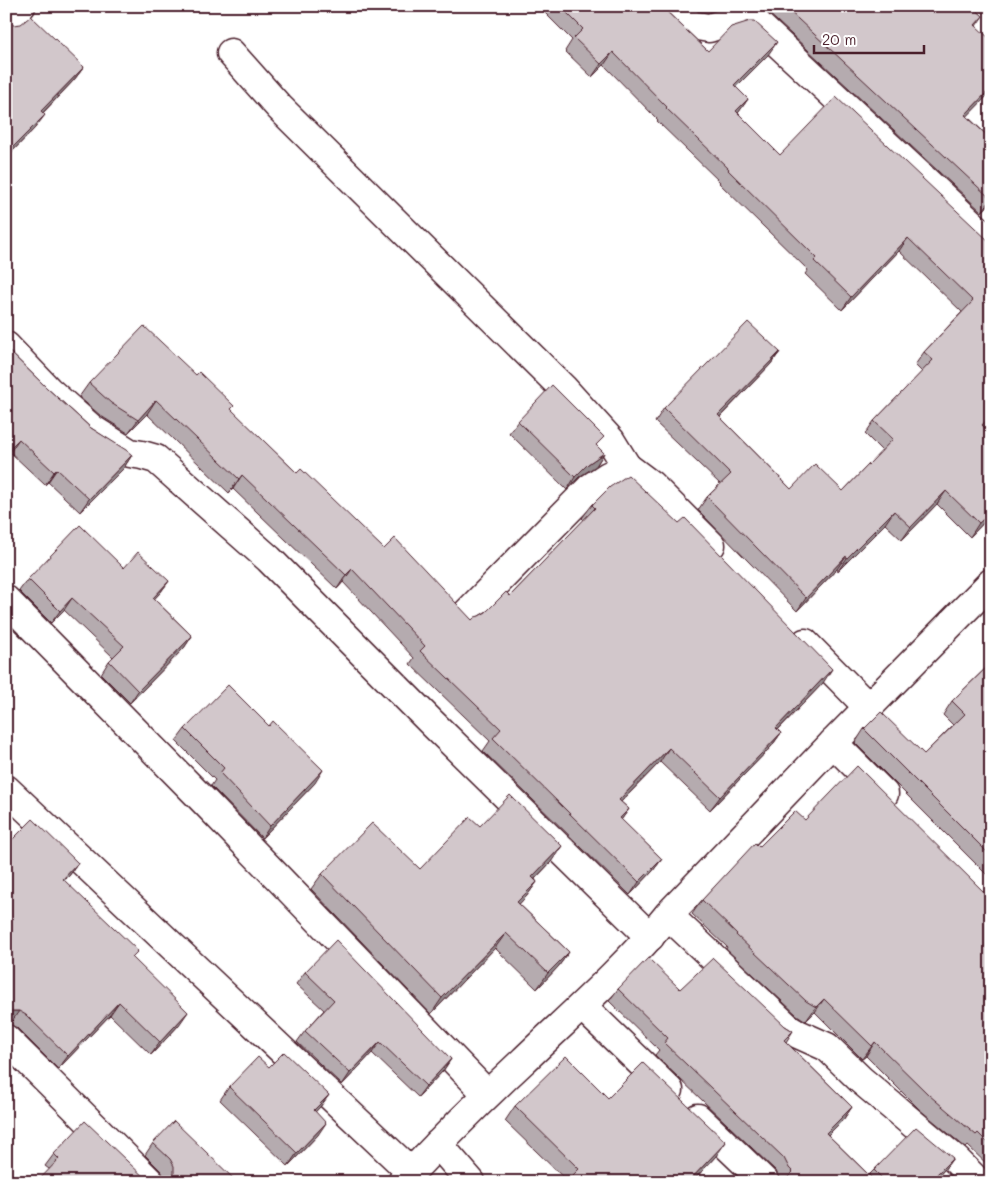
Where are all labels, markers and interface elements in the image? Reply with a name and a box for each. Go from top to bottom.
scale bar [814,22,924,54]
text: 20 m [822,29,856,49]

